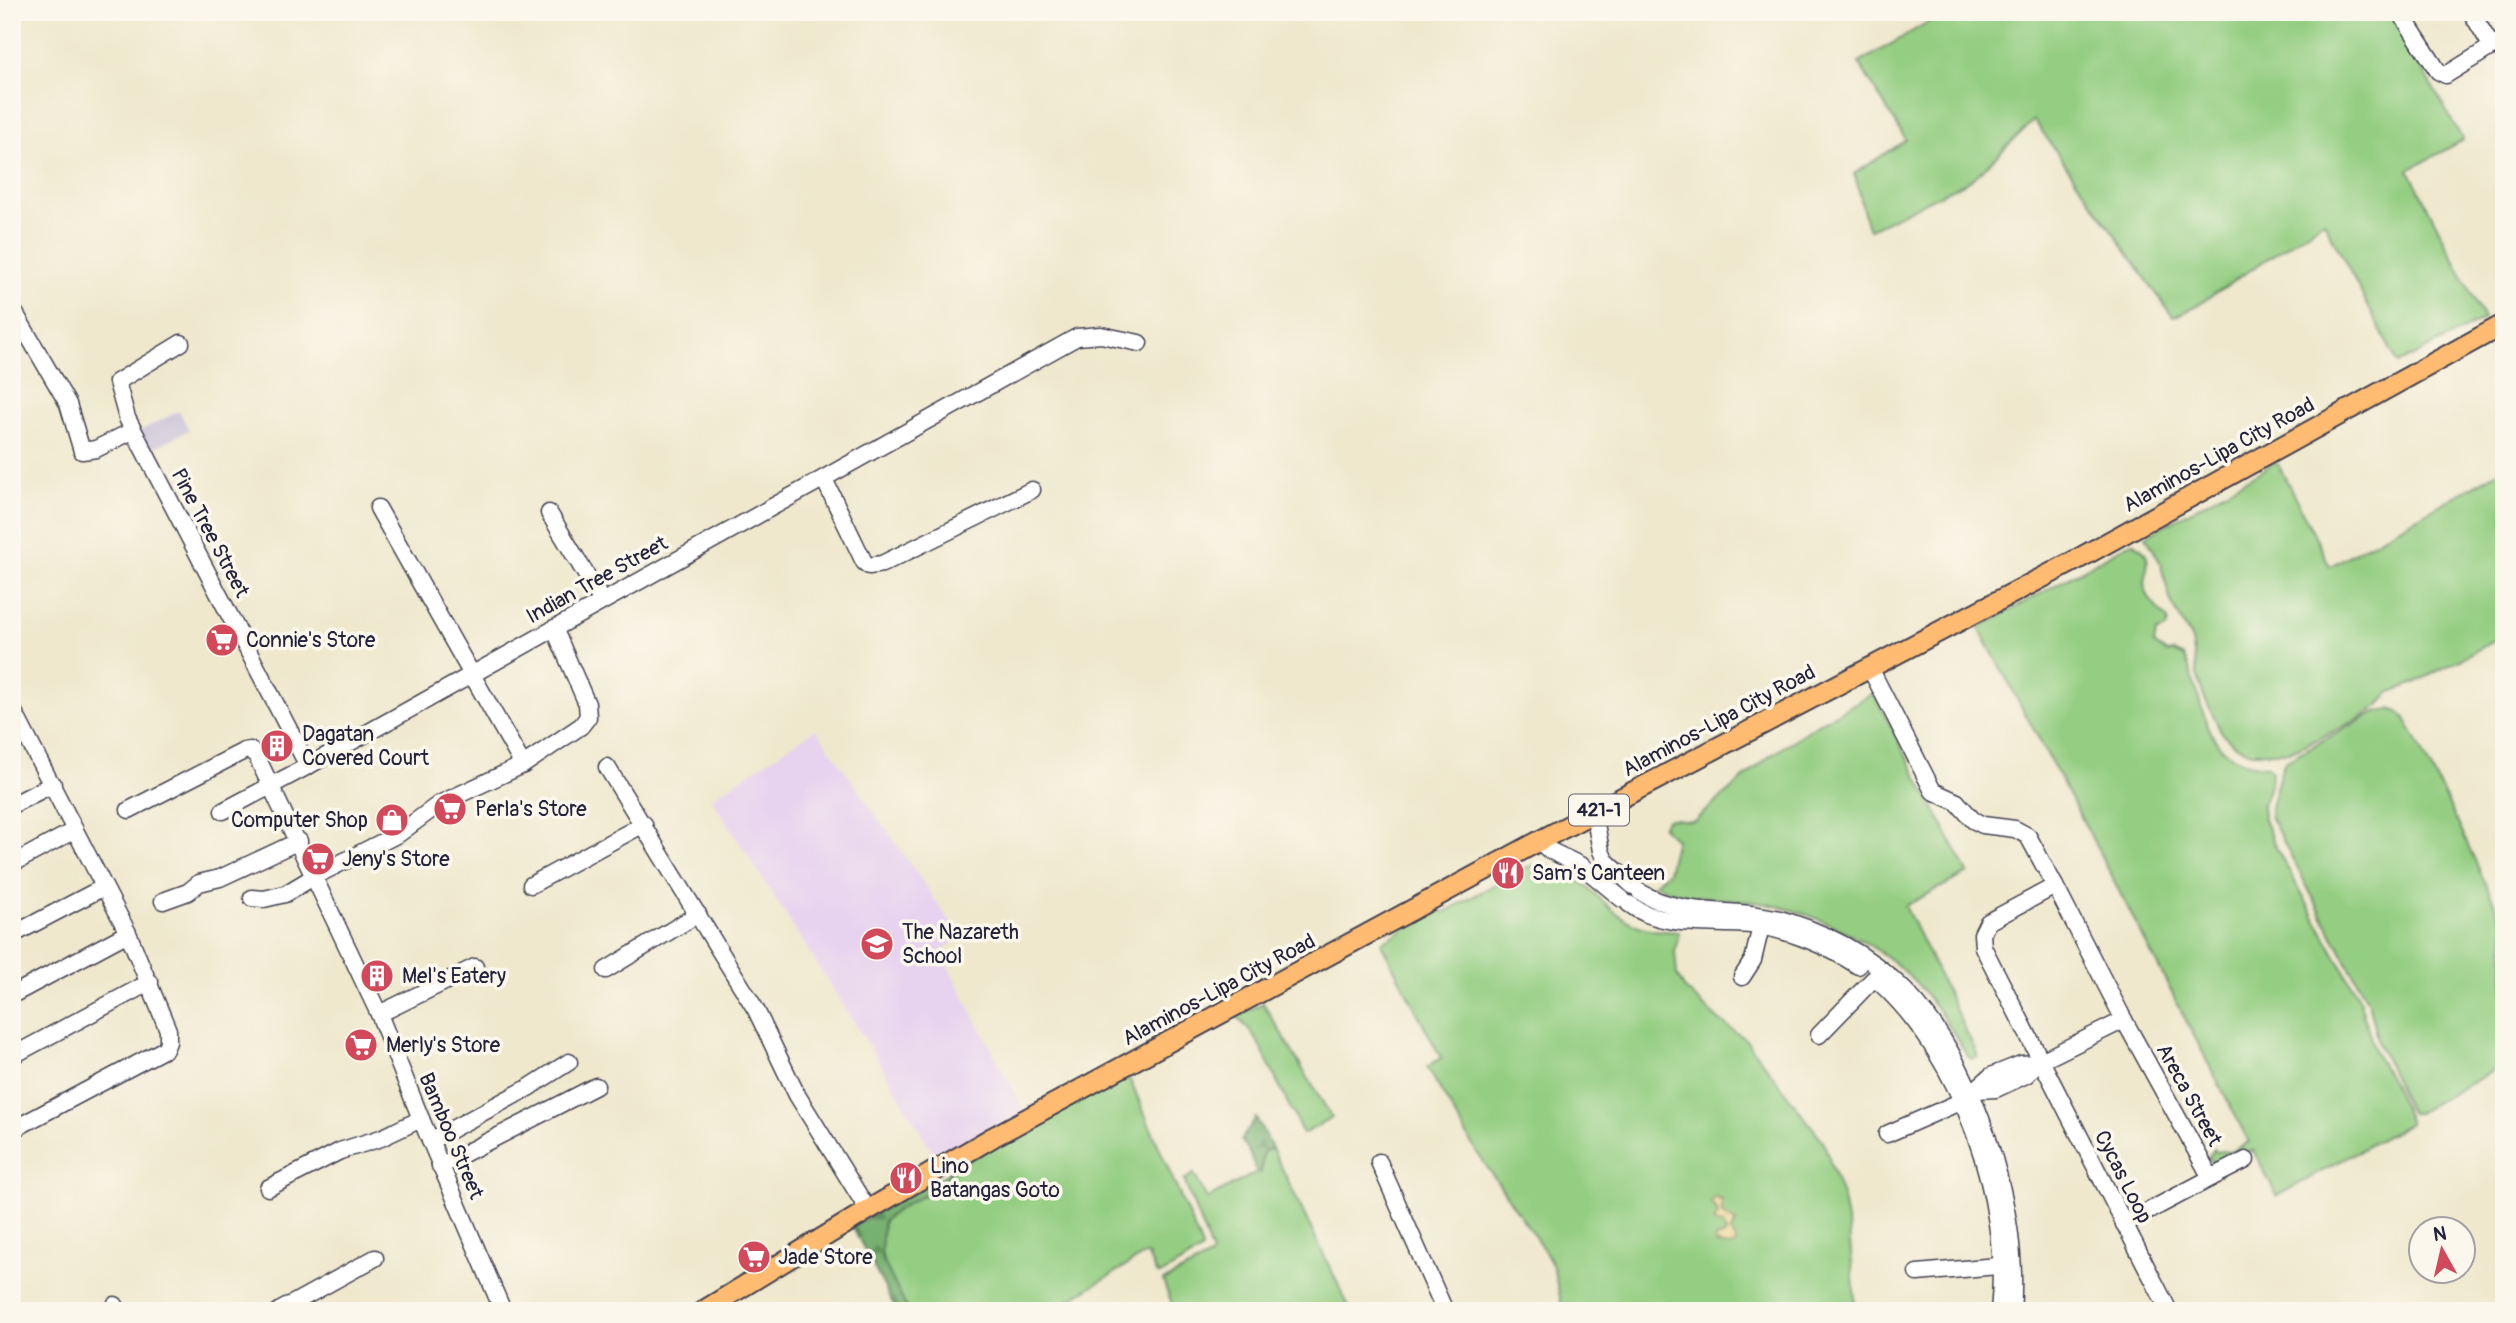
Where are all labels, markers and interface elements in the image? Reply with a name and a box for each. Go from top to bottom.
street label: Alaminos-Lipa City Road [2119,391,2319,519]
street label: Pine Tree Street [165,464,256,603]
street label: Indian Tree Street [521,530,673,630]
supermarket icon: Connie's Store [203,621,241,659]
place label: Connie's Store [246,627,376,654]
street label: Alaminos-Lipa City Road [1618,659,1820,783]
place label: Dagatan Covered Court [302,721,430,772]
building icon: Dagatan Covered Court [258,727,296,765]
supermarket icon: Perla's Store [431,790,469,828]
road number: 421-1 [1569,794,1629,825]
place label: Perla's Store [475,796,587,823]
shop icon: Computer Shop [373,801,411,839]
place label: Computer Shop [231,807,368,834]
supermarket icon: Jeny's Store [299,840,337,878]
place label: Jeny's Store [342,846,450,873]
restaurant icon: Sam's Canteen [1489,854,1527,892]
place label: Sam's Canteen [1532,860,1665,887]
place label: The Nazareth School [902,919,1019,970]
school or university icon: The Nazareth School [858,925,896,963]
street label: Alaminos-Lipa City Road [1118,928,1320,1052]
building icon: Mel's Eatery [358,957,396,995]
place label: Mel's Eatery [402,963,506,990]
supermarket icon: Merly's Store [342,1026,380,1064]
place label: Merly's Store [386,1032,501,1059]
street label: Areca Street [2150,1039,2228,1151]
street label: Bamboo Street [412,1069,490,1204]
street label: Cycas Loop [2088,1126,2158,1228]
place label: Lino Batangas Goto [930,1153,1060,1204]
restaurant icon: Lino Batangas Goto [887,1159,925,1197]
north arrow [2408,1214,2478,1284]
text: N [2432,1221,2448,1247]
supermarket icon: Jade Store [735,1238,773,1276]
place label: Jade Store [778,1244,873,1271]

